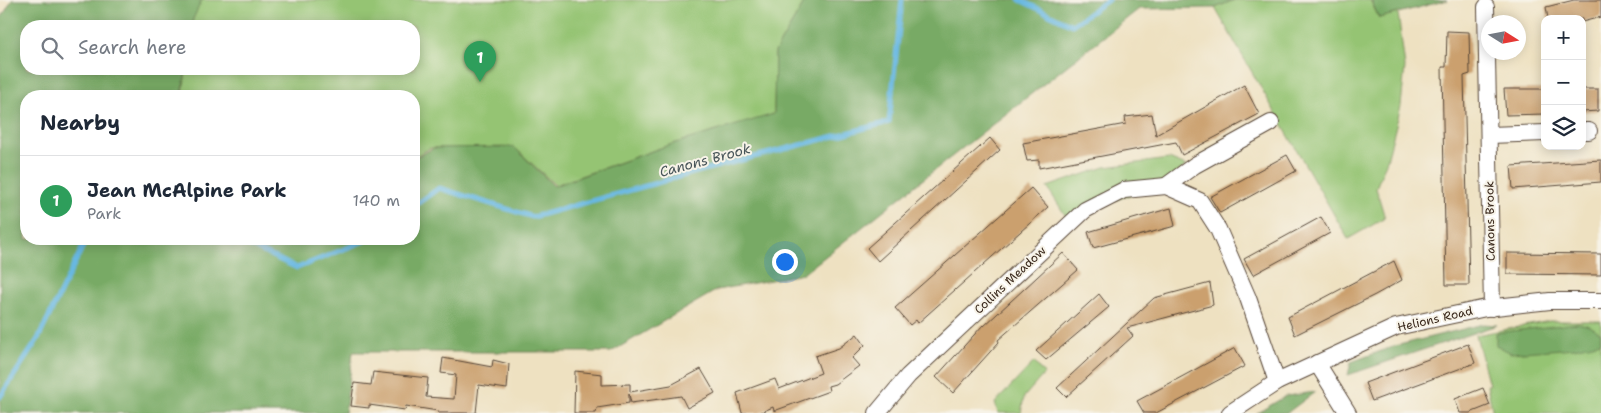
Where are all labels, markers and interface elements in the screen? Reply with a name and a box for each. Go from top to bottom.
north arrow [1481,15,1526,60]
map controls [1541,15,1586,150]
button: + [1541,15,1586,60]
search box [20,20,420,75]
icon: search [38,34,66,62]
text: Search here [78,35,187,60]
pin: 1 [464,41,496,82]
button: − [1541,60,1586,105]
button: layers [1541,105,1586,150]
text: Nearby [40,109,120,137]
water label: Canons Brook [657,139,753,181]
text: Jean McAlpine Park [87,178,287,203]
street label: Canons Brook [1481,181,1499,261]
text: 1 [52,190,60,211]
text: 140 m [353,190,400,211]
text: Park [87,203,121,224]
street label: Collins Meadow [971,242,1050,317]
your location [772,249,798,275]
street label: Helions Road [1396,302,1475,335]

